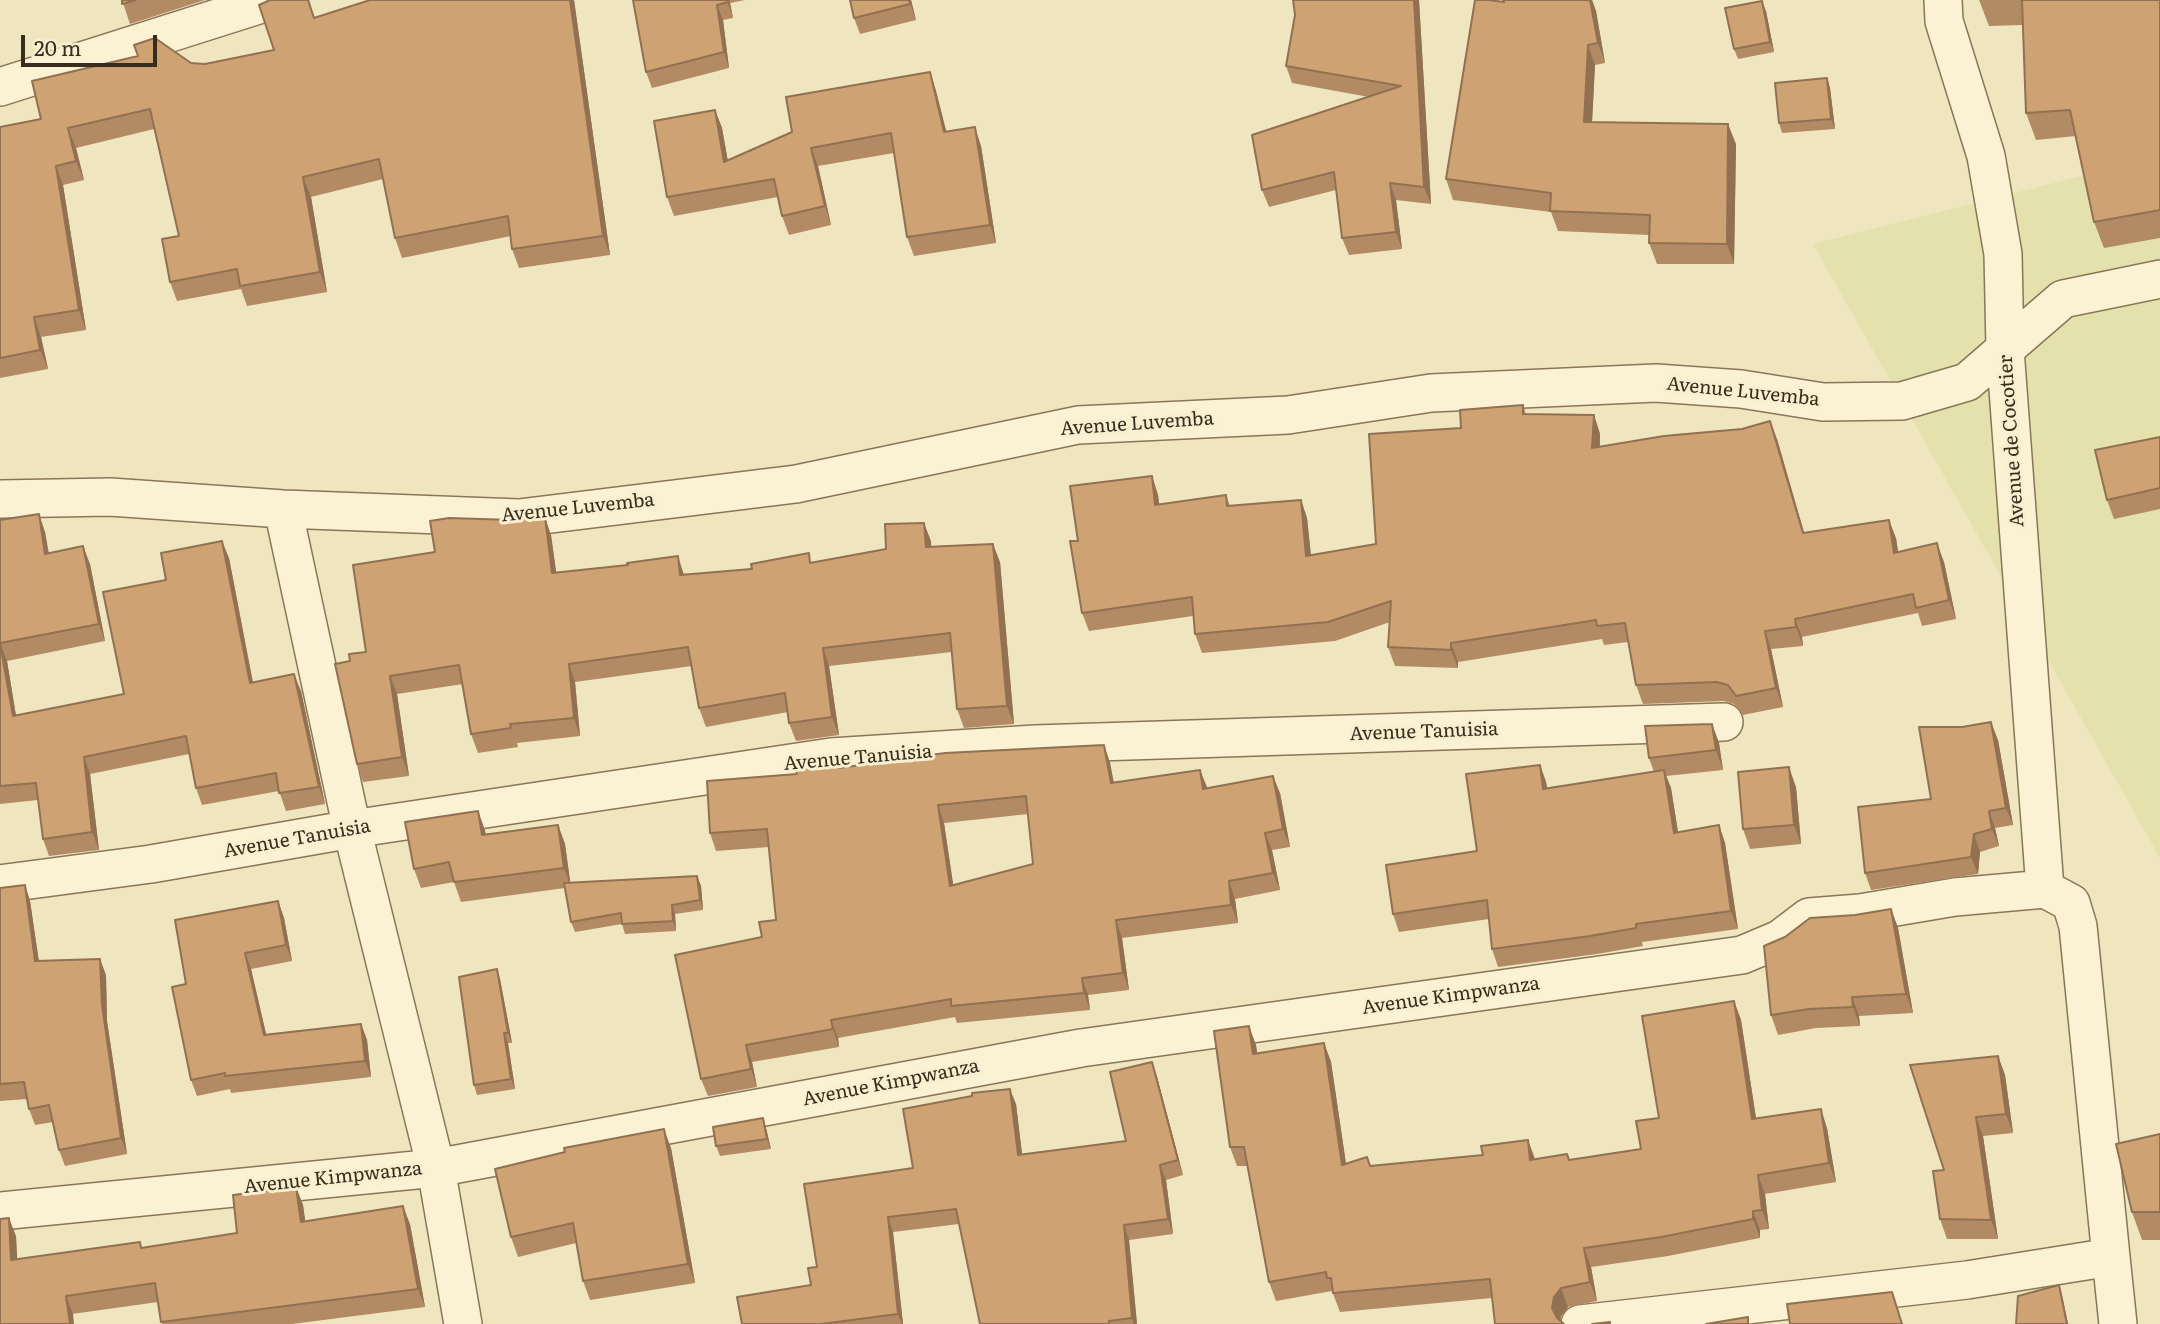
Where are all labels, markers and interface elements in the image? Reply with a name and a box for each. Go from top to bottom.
scale bar [24,21,161,65]
text: 20 m [34,31,81,62]
street label: Avenue de Cocotier [1995,354,2029,528]
street label: Avenue Luvemba [1665,373,1821,411]
street label: Avenue Luvemba [1059,407,1215,441]
street label: Avenue Luvemba [500,489,656,527]
street label: Avenue Tanuisia [1349,718,1499,746]
street label: Avenue Tanuisia [783,740,933,776]
street label: Avenue Tanuisia [222,815,372,863]
street label: Avenue Kimpwanza [1361,972,1541,1020]
street label: Avenue Kimpwanza [801,1055,981,1111]
street label: Avenue Kimpwanza [243,1157,423,1199]

